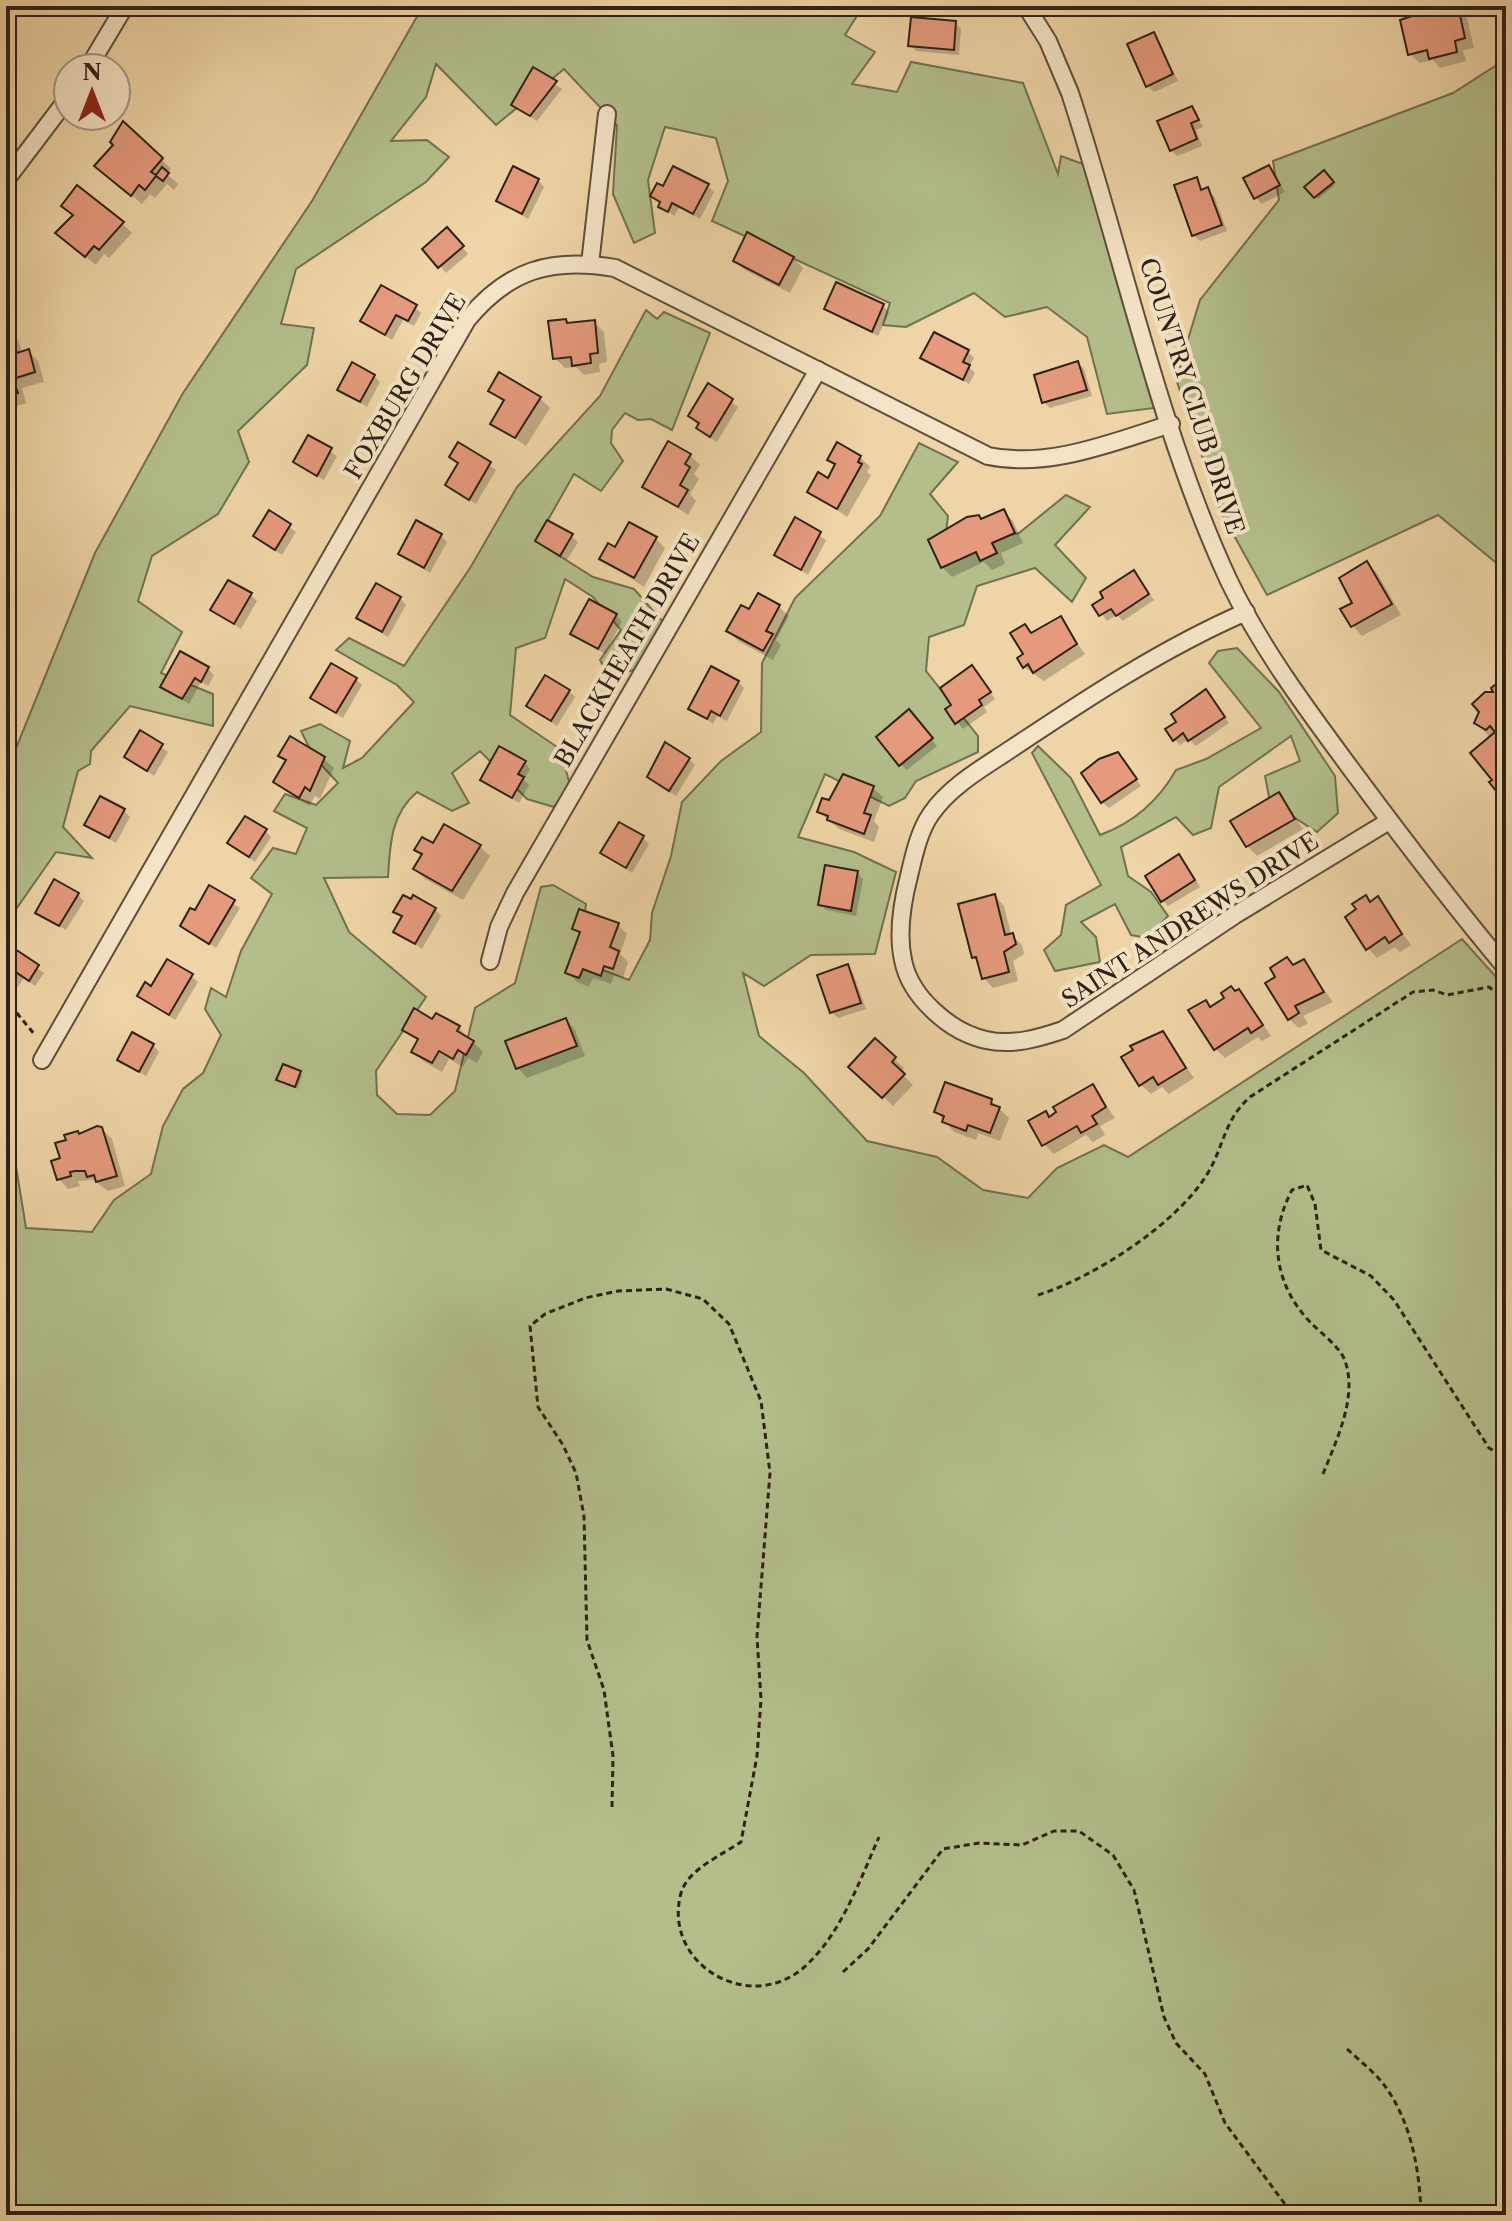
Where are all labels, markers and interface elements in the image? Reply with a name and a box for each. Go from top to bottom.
north arrow [52,52,132,132]
text: N [82,59,102,86]
street label: COUNTRY CLUB DRIVE [1134,254,1250,538]
street label: FOXBURG DRIVE [338,288,472,484]
street label: BLACKHEATH DRIVE [548,528,706,772]
street label: SAINT ANDREWS DRIVE [1056,826,1324,1014]

